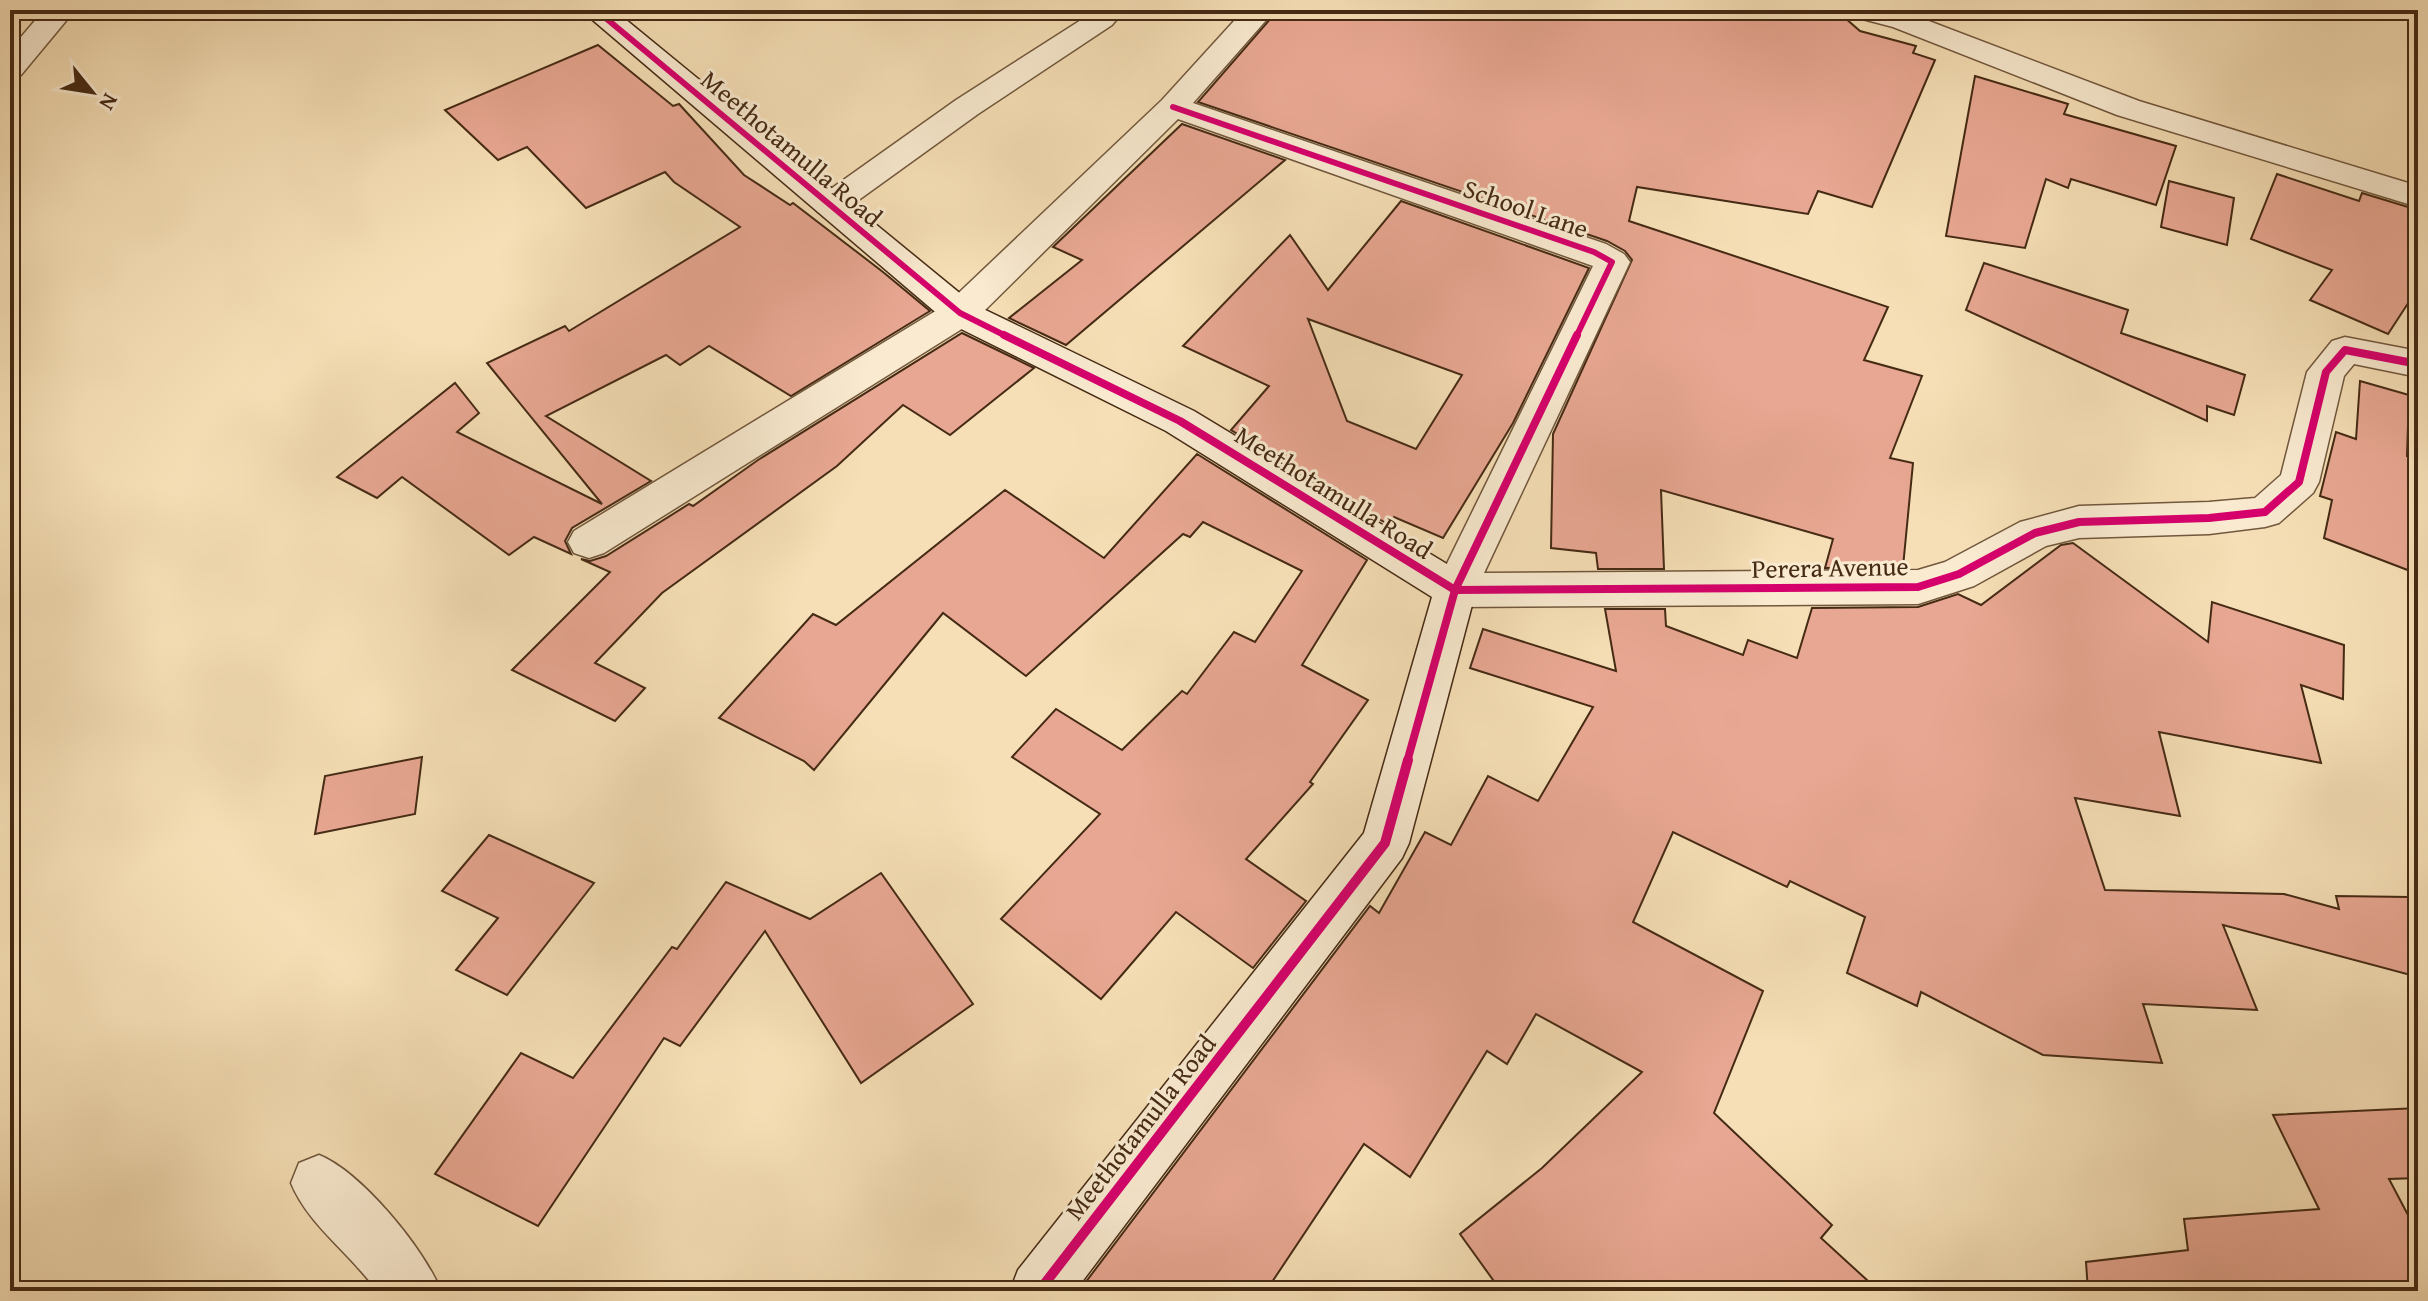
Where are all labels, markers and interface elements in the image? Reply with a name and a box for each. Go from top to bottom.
north arrow [52,52,132,132]
street label: Meethotamulla Road [693,60,891,236]
text: N [92,88,127,117]
street label: School Lane [1458,168,1594,248]
street label: Meethotamulla Road [1228,415,1440,569]
street label: Perera Avenue [1751,546,1909,588]
street label: Meethotamulla Road [1055,1026,1225,1228]

